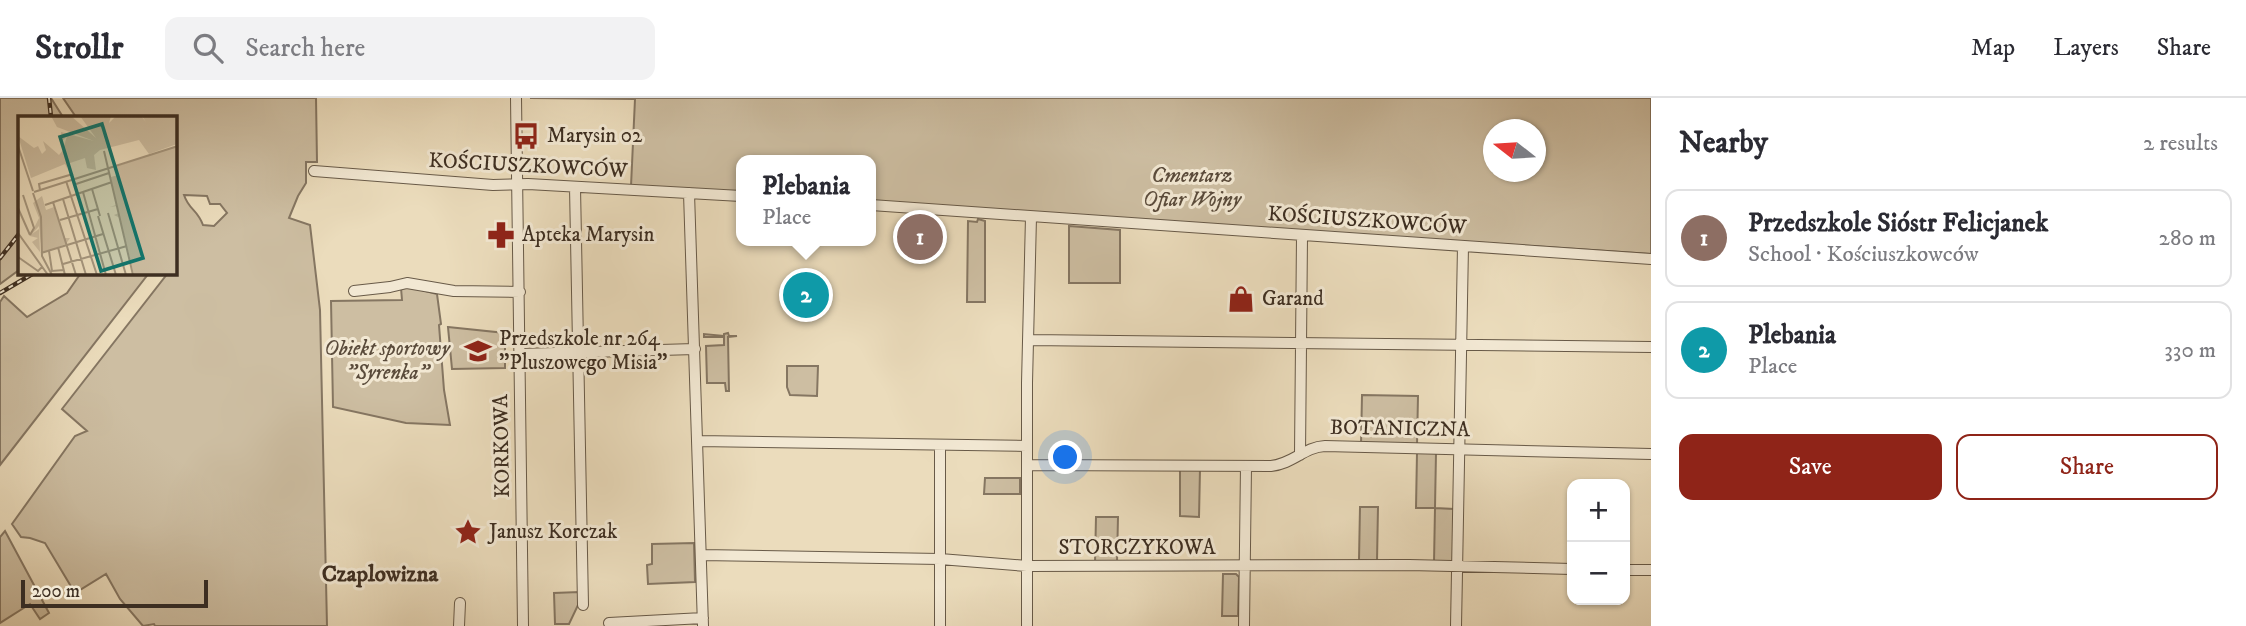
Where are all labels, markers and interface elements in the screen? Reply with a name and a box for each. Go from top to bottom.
search box [165,17,655,80]
text: Strollr [35,28,123,69]
icon: search [189,29,227,67]
text: Search here [245,32,365,65]
text: Map [1971,33,2015,63]
text: Layers [2053,33,2119,63]
text: Share [2157,33,2211,63]
inset map [18,116,177,275]
north arrow [1483,119,1546,182]
bus stop icon: Marysin 02 [511,121,541,151]
place label: Marysin 02 [547,123,643,149]
text: Nearby [1679,125,1768,162]
text: 2 results [2143,129,2218,158]
street label: KOŚCIUSZKOWCÓW [428,146,629,184]
popup [736,155,876,246]
park label: Cmentarz Ofiar Wojny [1143,163,1243,213]
text: Plebania [762,170,850,203]
street label: KOŚCIUSZKOWCÓW [1267,199,1468,241]
text: Place [762,203,811,232]
text: Przedszkole Sióstr Felicjanek [1748,207,2048,240]
pin: 1 [897,211,943,263]
pharmacy icon: Apteka Marysin [486,220,516,250]
place label: Apteka Marysin [522,222,654,248]
text: 1 [1700,224,1708,253]
text: 280 m [2159,224,2216,253]
text: School · Kościuszkowców [1748,240,1979,269]
pin: 2 [783,269,829,321]
shop icon: Garand [1226,284,1256,314]
place label: Garand [1262,286,1324,312]
text: Plebania [1748,319,1836,352]
place label: Przedszkole nr 264 "Pluszowego Misia" [499,326,668,376]
park label: Obiekt sportowy "Syrenka" [324,336,451,386]
school or university icon: Przedszkole nr 264 "Pluszowego Misia" [463,336,493,366]
text: 2 [1698,336,1710,365]
text: 330 m [2164,336,2216,365]
text: Place [1748,352,1797,381]
street label: KORKOWA [488,393,516,498]
street label: BOTANICZNA [1330,415,1471,443]
button: Save [1679,434,1942,500]
button: Share [1956,434,2218,500]
your location [1048,440,1082,474]
map controls [1567,479,1630,605]
button: + [1567,479,1630,542]
place icon: Janusz Korczak [453,517,483,547]
place label: Janusz Korczak [487,519,618,545]
street label: STORCZYKOWA [1058,535,1216,561]
button: − [1567,542,1630,605]
district label: Czaplowizna [322,560,440,589]
scale bar [21,577,208,609]
text: 200 m [32,580,80,603]

